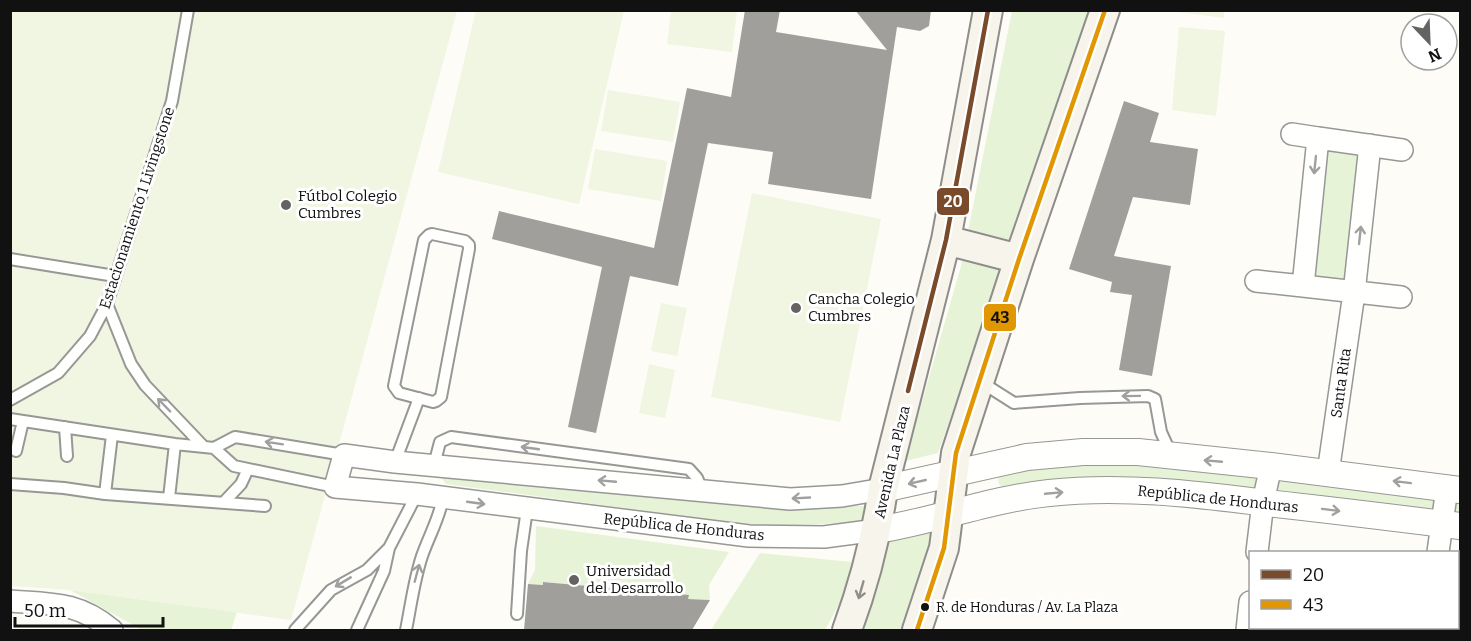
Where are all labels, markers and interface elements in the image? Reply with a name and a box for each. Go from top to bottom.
north arrow [1399,12,1459,72]
text: N [1425,44,1444,67]
street label: Estacionamiento 1 Livingstone [96,105,178,311]
one-way arrow [1309,155,1320,175]
place label: Fútbol Colegio Cumbres [298,187,397,222]
line badge: 20 [936,187,970,216]
text: 20 [943,192,963,211]
marker: Fútbol Colegio Cumbres [279,198,293,212]
one-way arrow [1355,225,1366,245]
place label: Cancha Colegio Cumbres [808,290,915,325]
marker: Cancha Colegio Cumbres [789,301,803,315]
line badge: 43 [983,303,1017,332]
text: 43 [991,308,1009,327]
street label: Santa Rita [1327,347,1355,419]
one-way arrow [1121,390,1141,402]
one-way arrow [157,397,171,412]
street label: Avenida La Plaza [870,404,914,520]
one-way arrow [265,438,284,449]
one-way arrow [521,442,541,453]
one-way arrow [1203,455,1223,466]
one-way arrow [597,475,617,486]
one-way arrow [908,476,927,488]
one-way arrow [1393,477,1413,488]
street label: República de Honduras [1137,482,1299,516]
one-way arrow [1043,487,1063,498]
one-way arrow [791,493,811,504]
one-way arrow [466,497,486,508]
one-way arrow [1321,505,1341,516]
street label: República de Honduras [603,510,765,544]
legend [1249,551,1459,629]
place label: Universidad del Desarrollo [586,562,683,597]
one-way arrow [412,564,424,583]
text: 20 [1303,564,1324,586]
marker: Universidad del Desarrollo [567,573,581,587]
one-way arrow [335,577,352,589]
one-way arrow [854,580,866,599]
scale bar [15,590,164,628]
text: 43 [1303,594,1324,616]
place label: R. de Honduras / Av. La Plaza [936,599,1118,616]
text: 50 m [24,600,66,622]
marker: R. de Honduras / Av. La Plaza [919,601,931,613]

